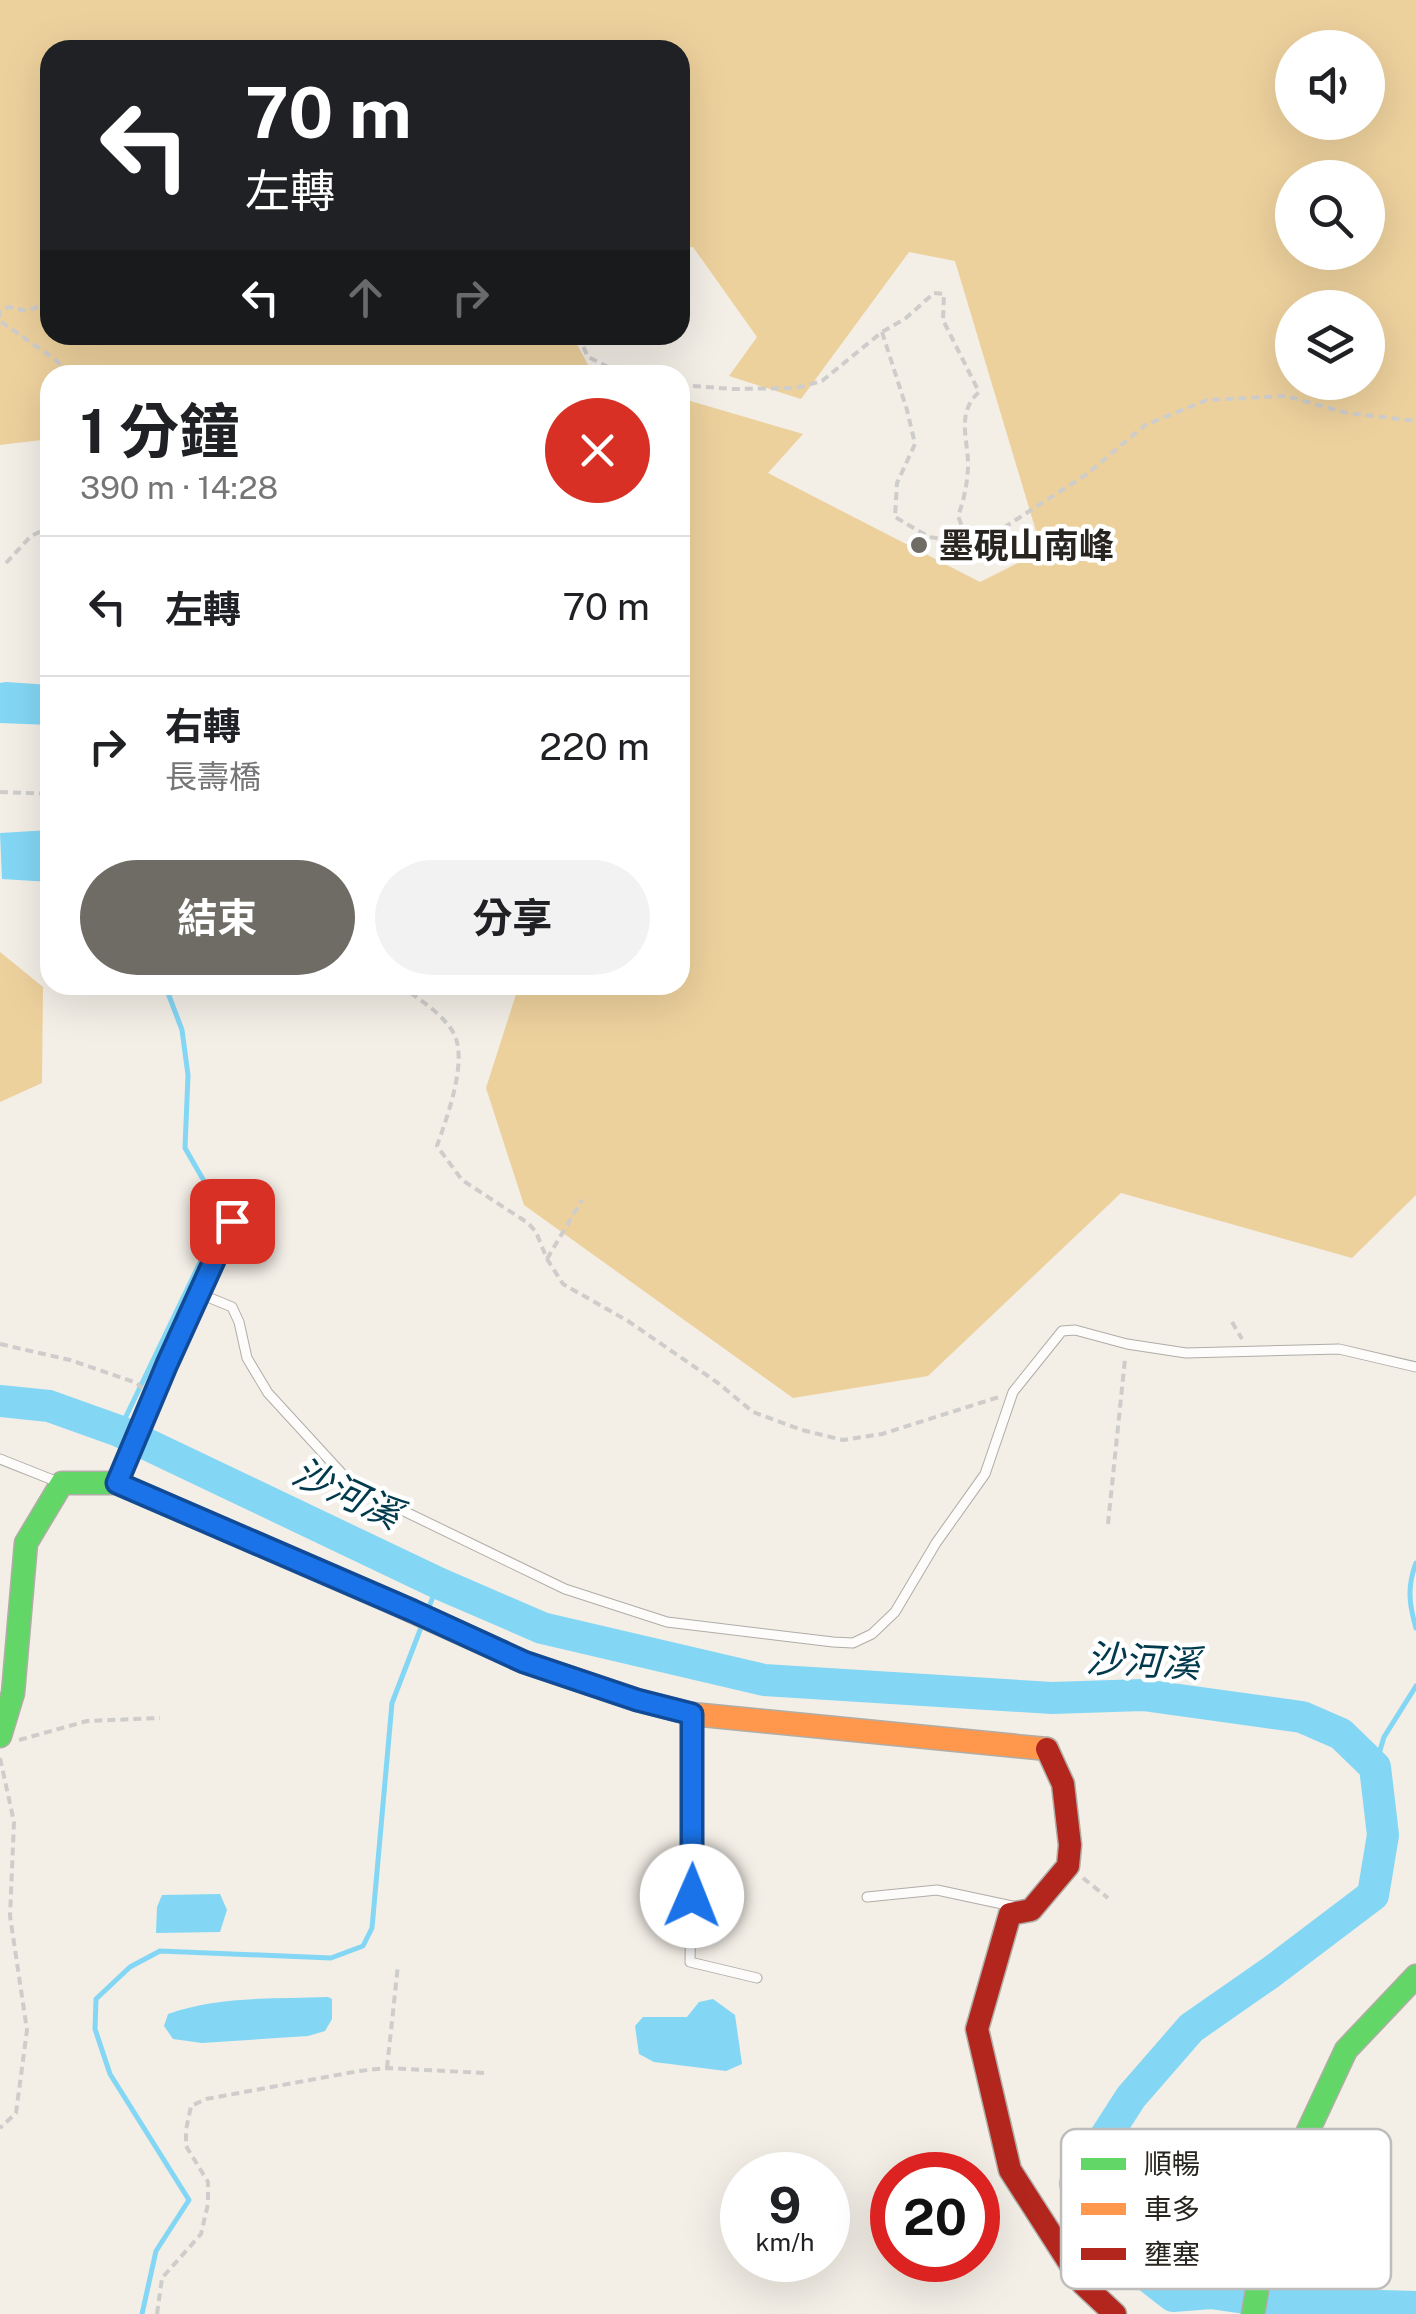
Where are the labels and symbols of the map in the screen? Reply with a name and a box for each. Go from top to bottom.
place label: 墨硯山南峰 [939,525,1114,566]
marker: 墨硯山南峰 [908,534,930,556]
pin [190,1179,275,1264]
water label: 沙河溪 [286,1449,413,1540]
water label: 沙河溪 [1085,1636,1206,1687]
position arrow [640,1844,744,1948]
legend [1061,2129,1391,2289]
text: 順暢 [1144,2147,1200,2180]
speed limit sign: 20 [870,2152,1000,2282]
text: 車多 [1144,2192,1200,2225]
text: 壅塞 [1144,2237,1200,2270]

